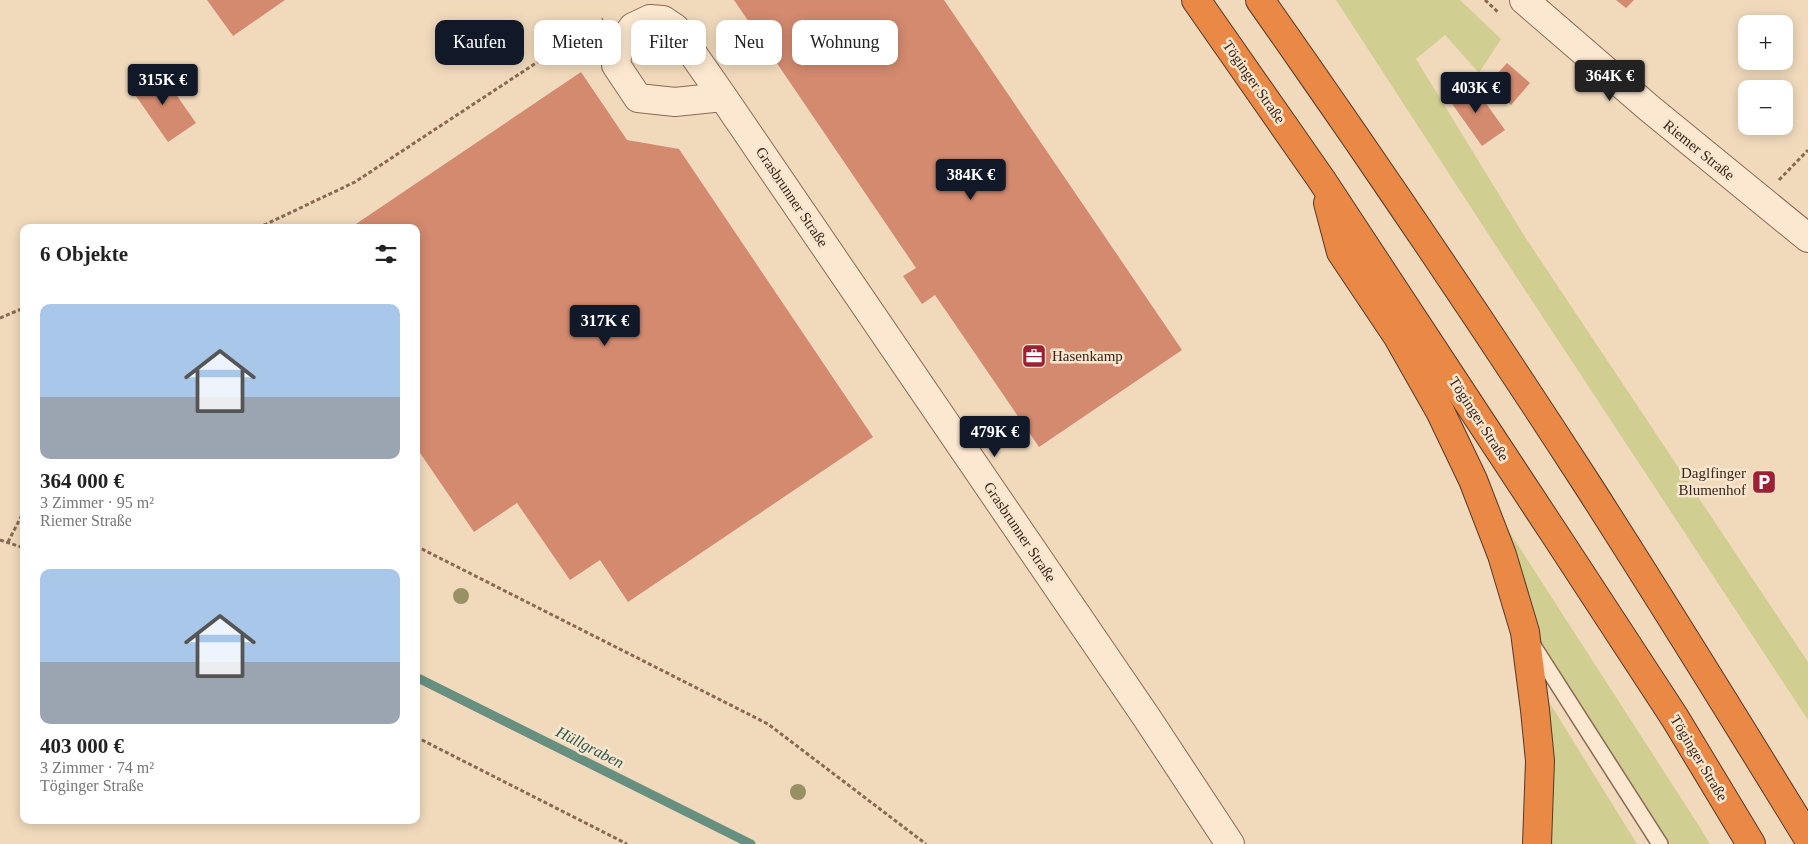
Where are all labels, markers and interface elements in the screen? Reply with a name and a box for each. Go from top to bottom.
map controls [1738,15,1793,135]
button: + [1738,15,1793,70]
chip: Kaufen [435,20,524,65]
chip: Mieten [534,20,621,65]
chip: Filter [631,20,706,65]
chip: Neu [716,20,782,65]
chip: Wohnung [792,20,898,65]
street label: Töginger Straße [1220,38,1289,127]
pin: 364K € [1569,59,1651,102]
pin: 315K € [122,64,204,106]
text: 364K € [1586,67,1634,84]
text: 315K € [139,71,187,88]
pin: 403K € [1435,72,1517,114]
text: 403K € [1452,79,1500,96]
button: − [1738,80,1793,135]
street label: Riemer Straße [1660,117,1738,184]
street label: Grasbrunner Straße [753,144,832,250]
pin: 384K € [930,158,1012,201]
text: 384K € [947,166,995,183]
icon: filters [372,240,400,268]
text: 6 Objekte [40,242,128,266]
pin: 317K € [564,304,646,347]
text: 317K € [581,312,629,329]
icon: home [175,336,265,426]
office icon: Hasenkamp [1021,343,1047,369]
place label: Hasenkamp [1052,348,1123,364]
street label: Töginger Straße [1446,374,1512,464]
pin: 479K € [954,416,1036,458]
text: 479K € [971,423,1019,440]
place label: Daglfinger Blumenhof [1679,465,1746,498]
text: 364 000 € [40,469,124,493]
parking icon: Daglfinger Blumenhof [1751,469,1777,495]
street label: Grasbrunner Straße [981,479,1060,585]
text: 3 Zimmer · 95 m² [40,494,154,511]
text: Riemer Straße [40,512,132,529]
icon: home [175,601,265,691]
street label: Töginger Straße [1667,712,1731,804]
water label: Hüllgraben [552,722,627,772]
text: 403 000 € [40,734,124,758]
text: 3 Zimmer · 74 m² [40,759,154,776]
text: Töginger Straße [40,777,144,794]

